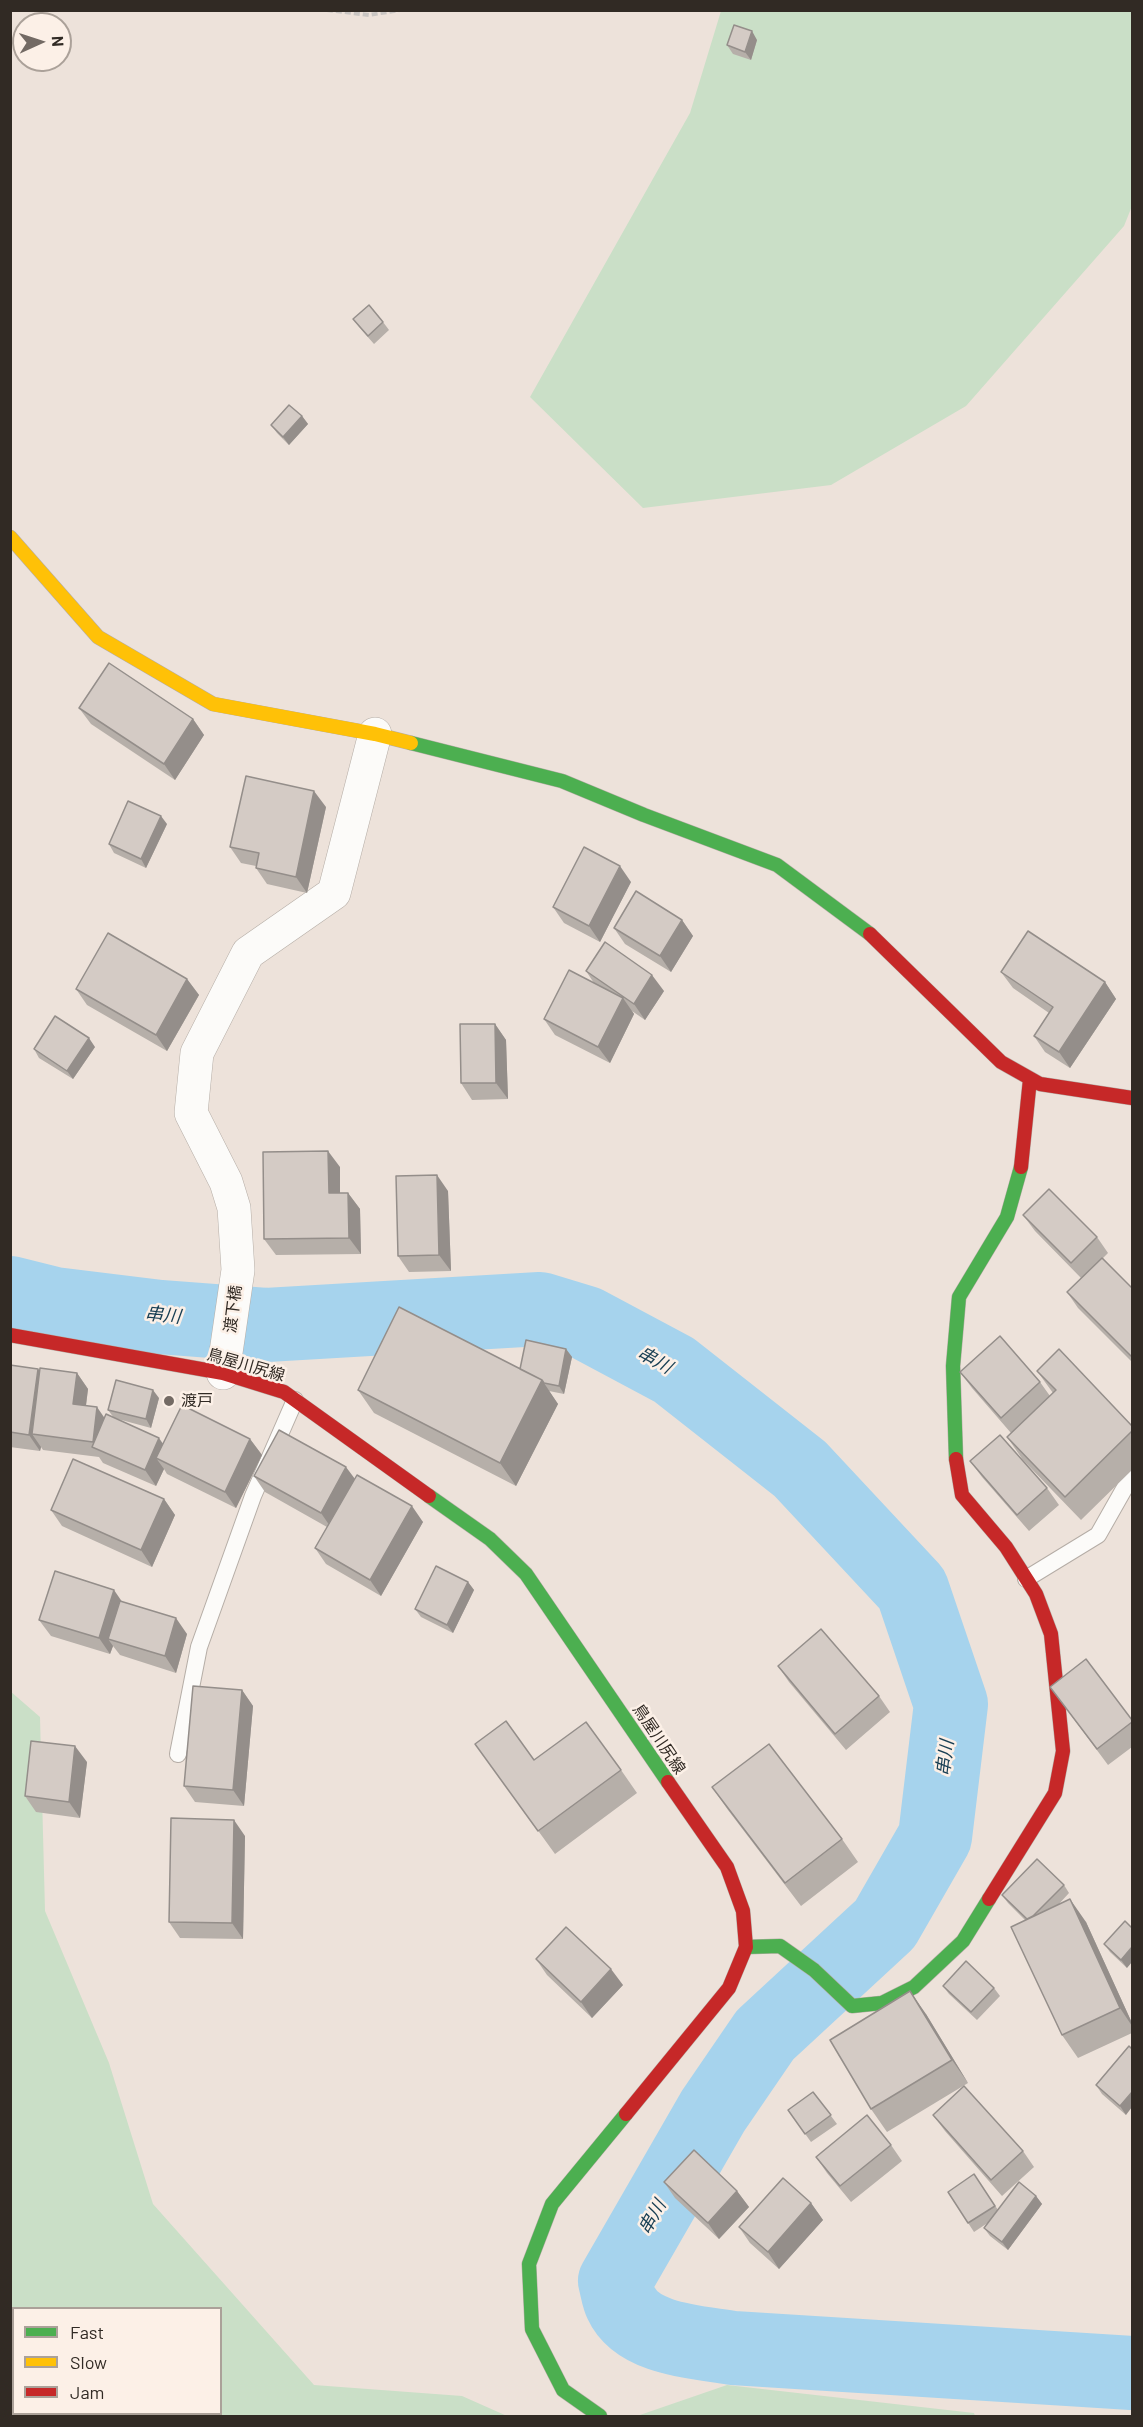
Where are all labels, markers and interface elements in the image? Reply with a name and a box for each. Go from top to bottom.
north arrow [12,12,72,72]
text: N [49,35,68,47]
street label: 渡下橋 [221,1284,245,1334]
water label: 串川 [144,1302,182,1328]
water label: 串川 [634,1342,676,1378]
street label: 鳥屋川尻線 [205,1345,287,1385]
place label: 渡戸 [181,1391,213,1411]
marker: 渡戸 [162,1394,176,1408]
street label: 鳥屋川尻線 [629,1700,689,1778]
water label: 串川 [932,1739,958,1777]
water label: 串川 [634,2196,670,2238]
legend [12,2307,222,2415]
text: Fast [70,2321,104,2343]
text: Slow [70,2351,107,2373]
text: Jam [70,2381,104,2403]

